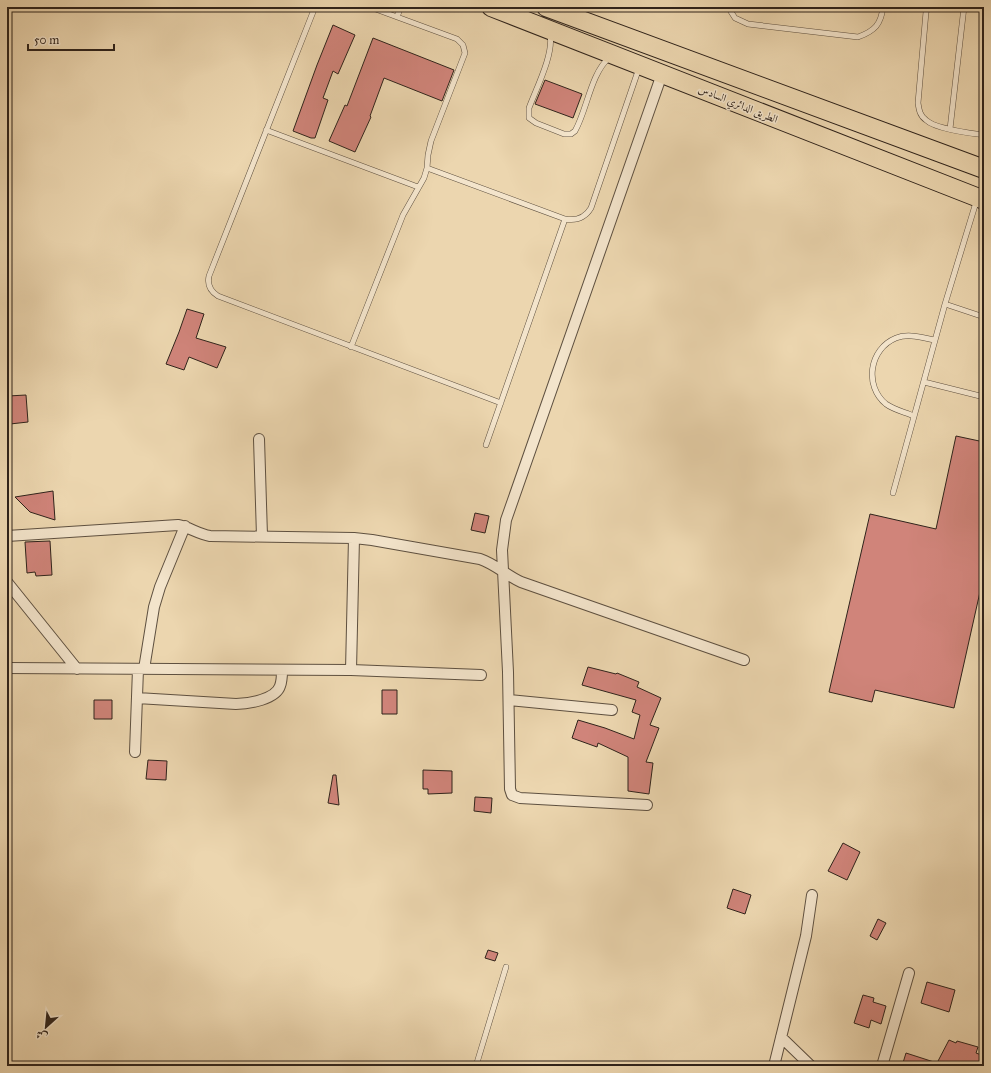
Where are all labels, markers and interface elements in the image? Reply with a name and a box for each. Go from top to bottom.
scale bar [28,26,114,52]
text: 50 m [34,33,59,47]
street label: الطريق الدائري السادس [696,82,780,128]
north arrow [26,1007,66,1047]
text: ش [34,1027,50,1044]

